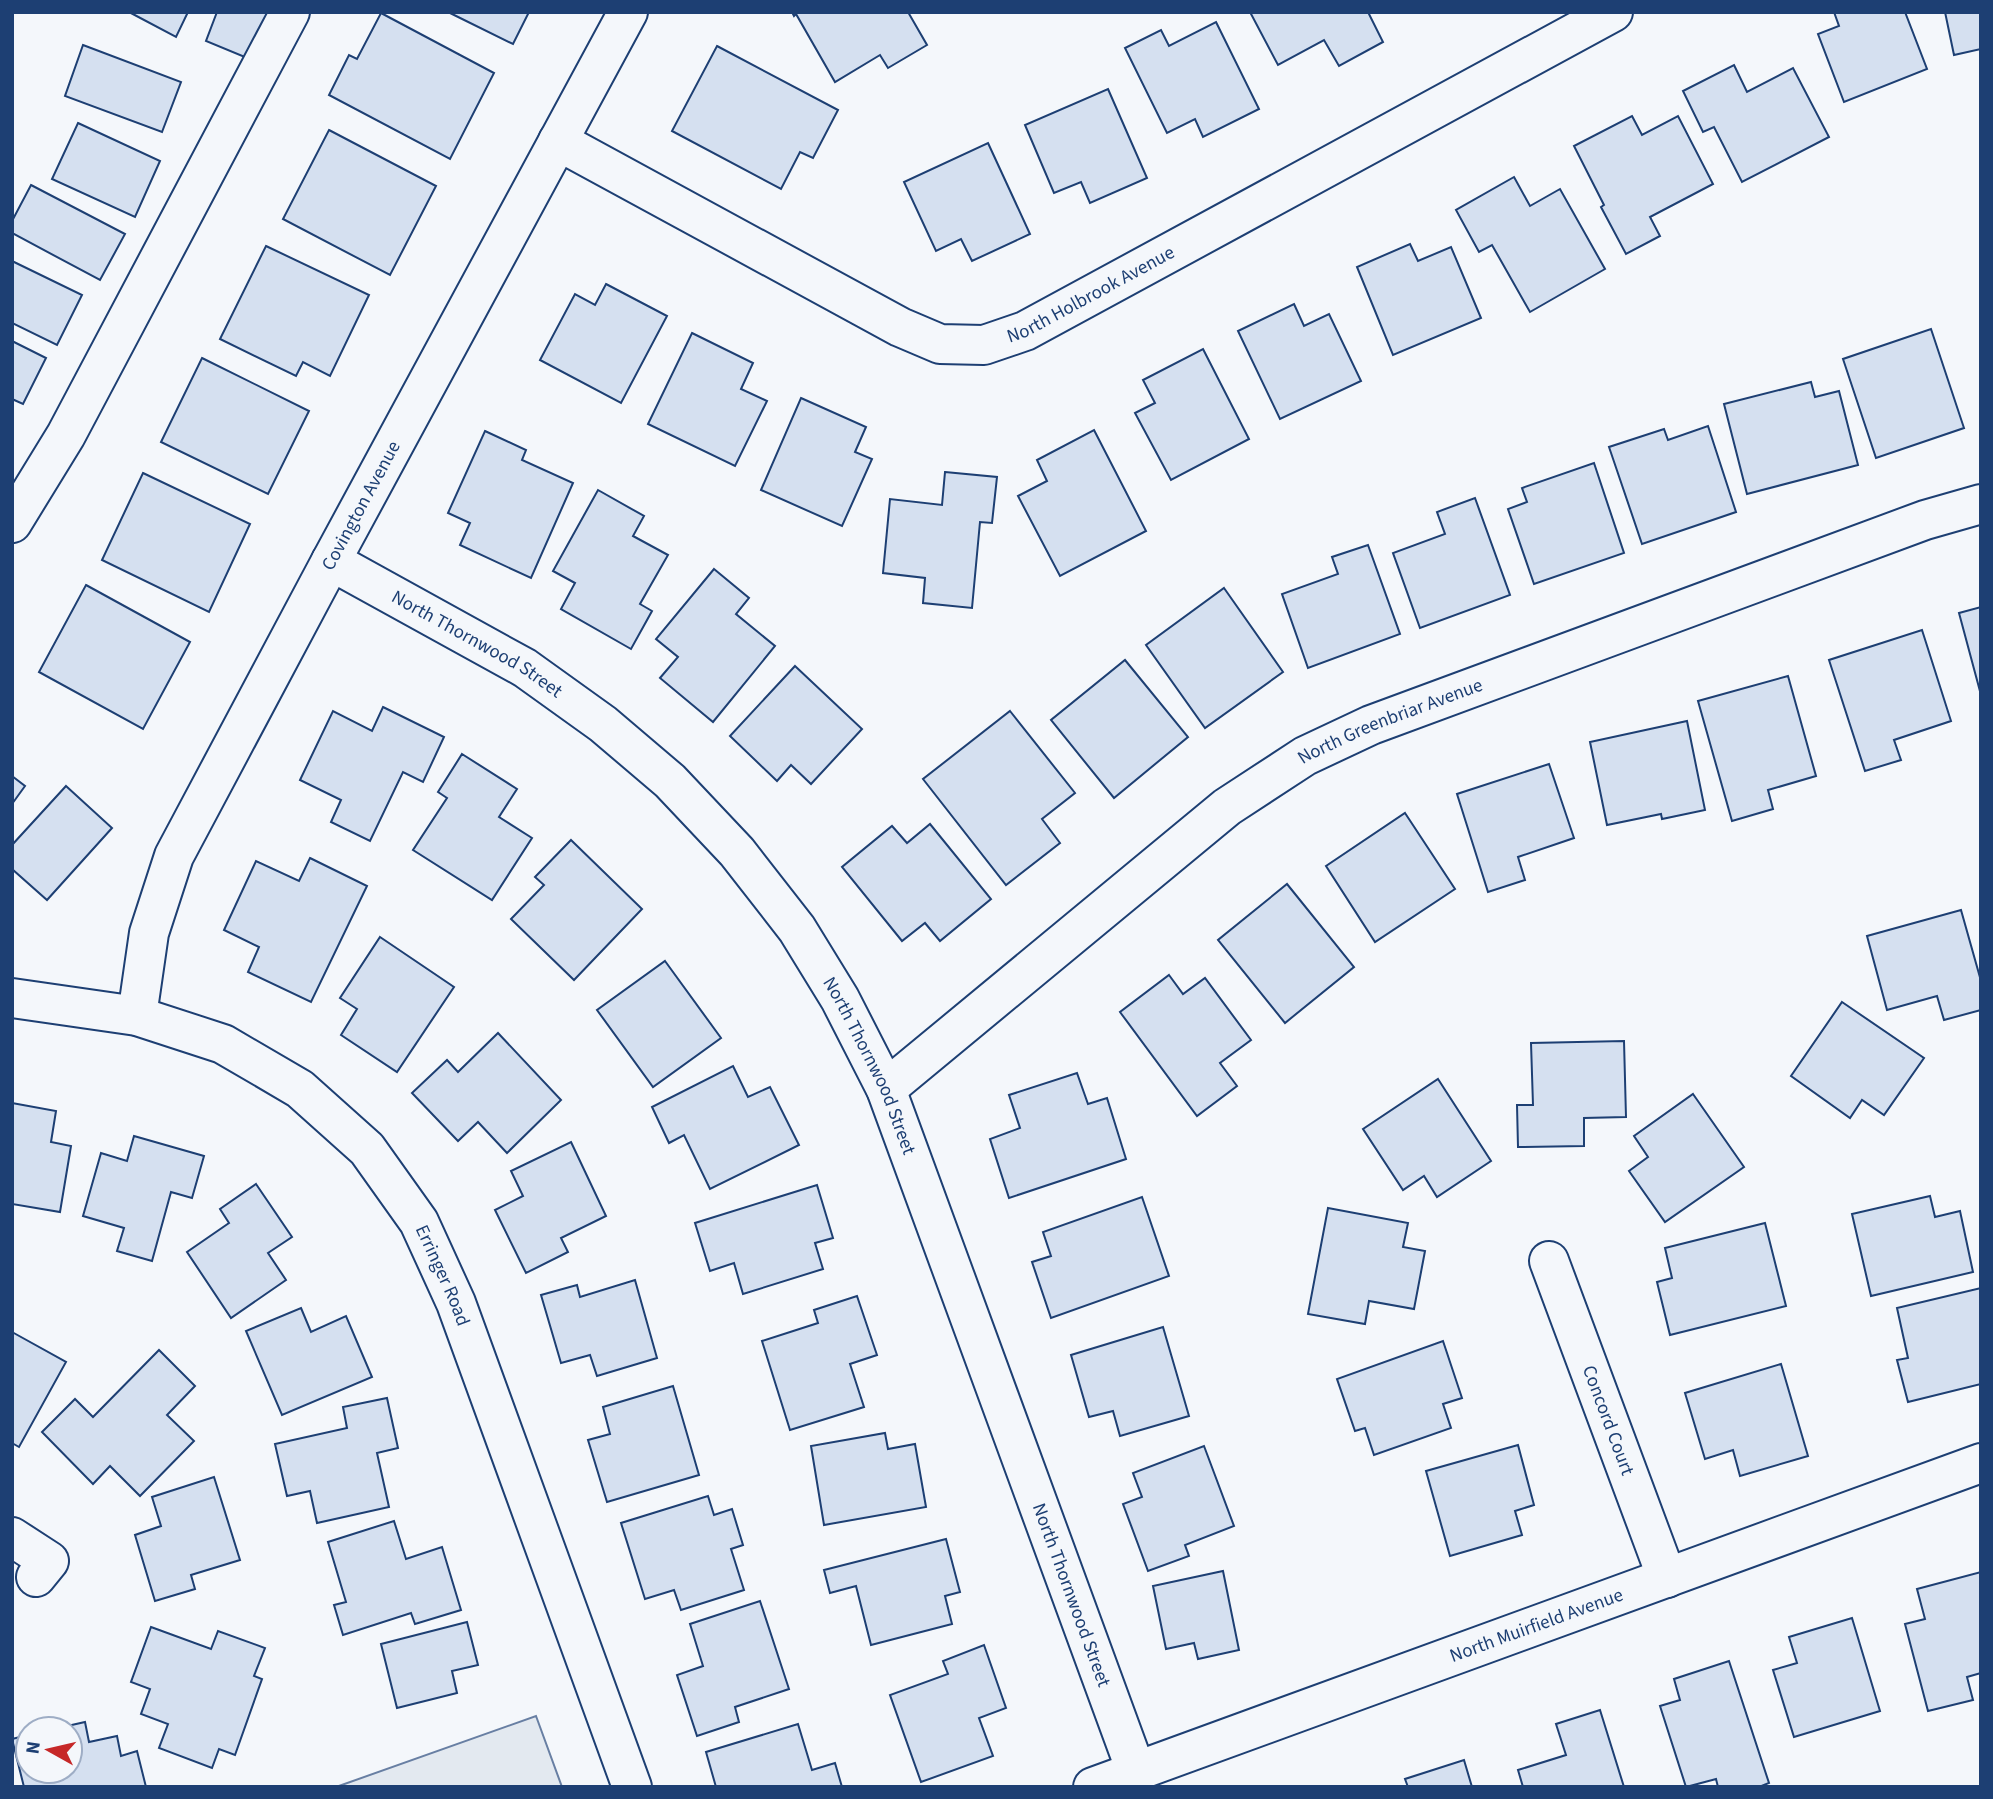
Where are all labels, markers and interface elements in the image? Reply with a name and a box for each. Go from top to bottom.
street label: North Holbrook Avenue [1003,239,1179,350]
street label: Covington Avenue [315,436,407,575]
street label: North Thornwood Street [387,583,569,705]
street label: North Greenbriar Avenue [1292,671,1487,771]
street label: North Thornwood Street [816,972,923,1159]
street label: Erringer Road [409,1220,477,1330]
street label: Concord Court [1576,1362,1641,1480]
street label: North Thornwood Street [1025,1499,1118,1691]
street label: North Muirfield Avenue [1446,1581,1627,1669]
north arrow [14,1715,84,1785]
text: N [19,1740,48,1756]

